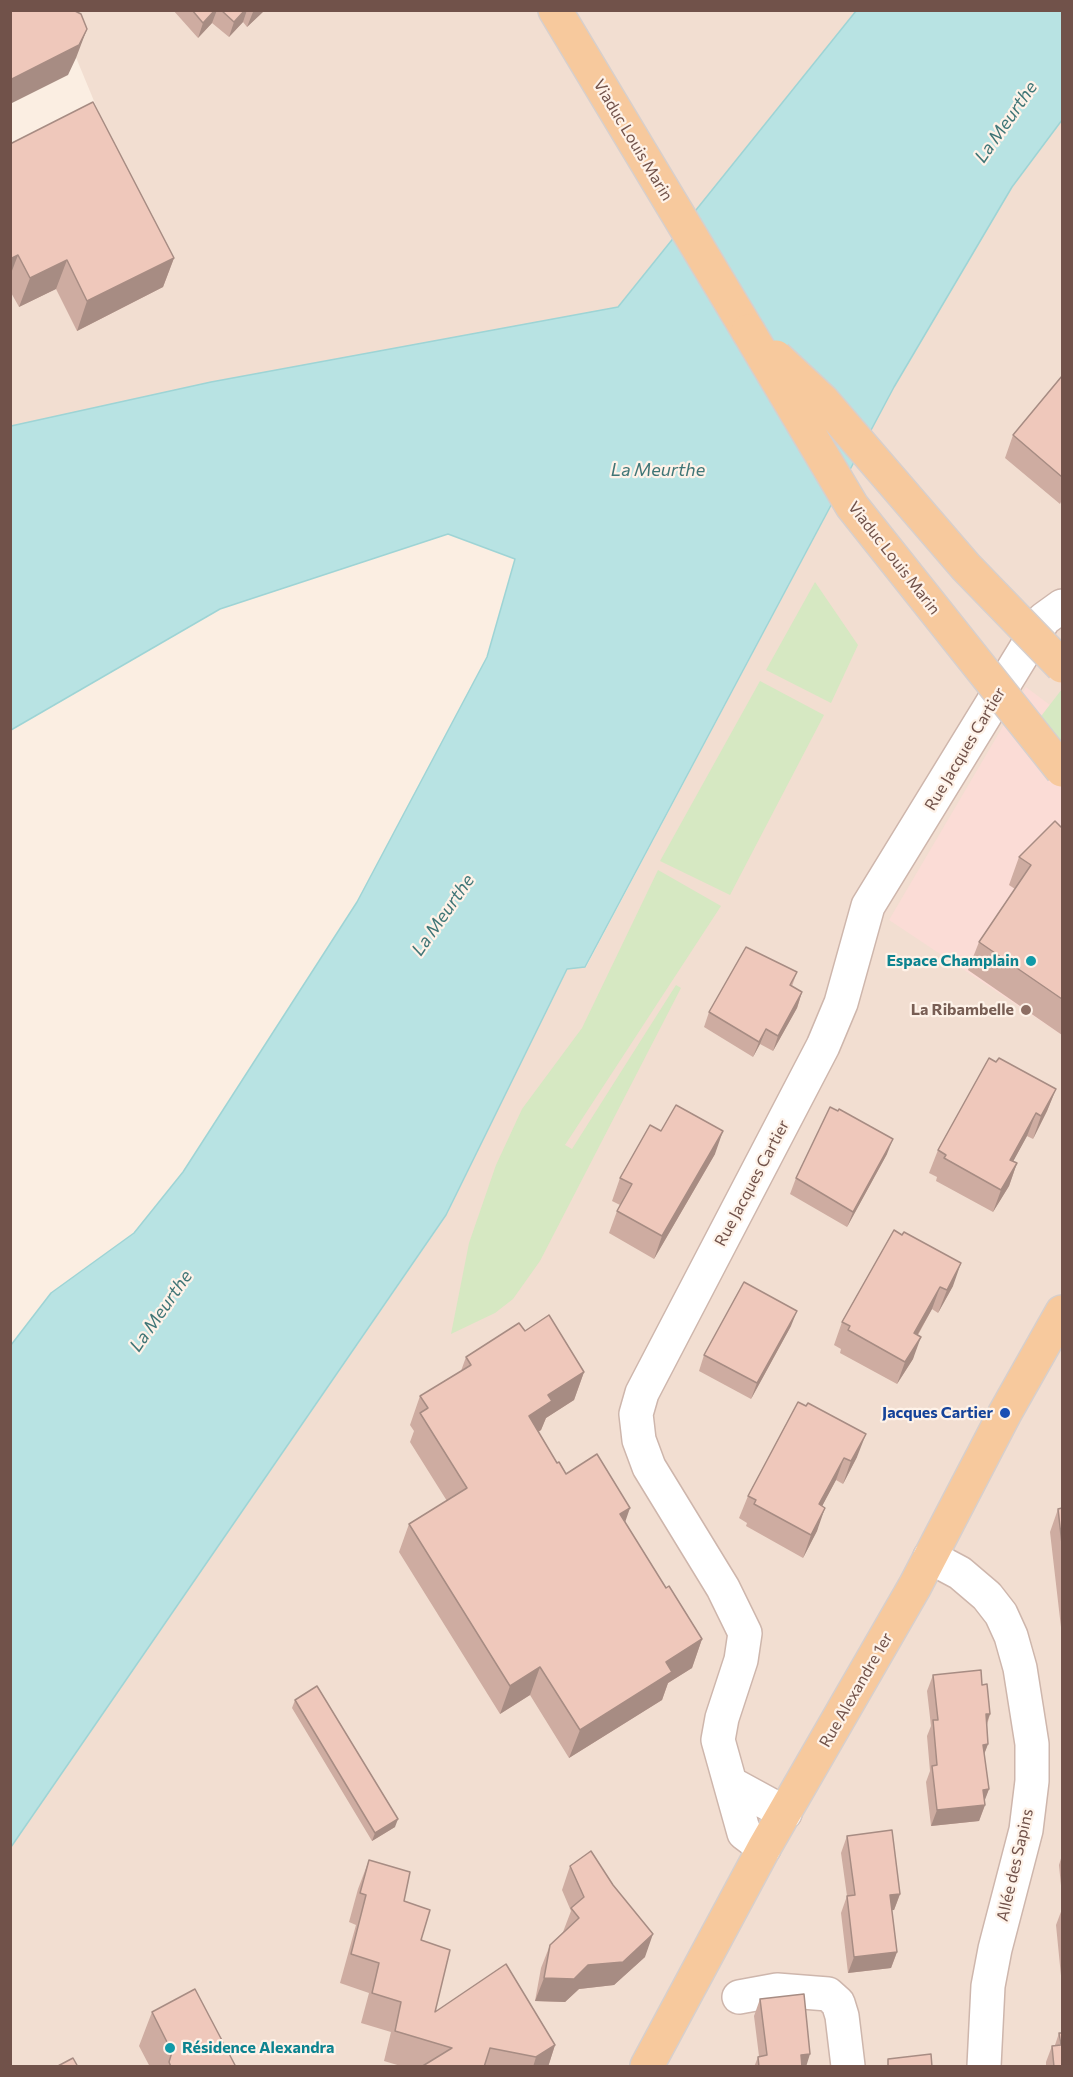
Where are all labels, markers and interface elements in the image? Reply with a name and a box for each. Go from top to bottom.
street label: Viaduc Louis Marin [589,76,677,204]
water label: La Meurthe [970,77,1042,167]
water label: La Meurthe [611,459,705,481]
street label: Viaduc Louis Marin [844,498,944,618]
street label: Rue Jacques Cartier [921,684,1009,814]
water label: La Meurthe [407,870,479,960]
place label: Espace Champlain [886,951,1019,971]
marker: Espace Champlain [1024,954,1038,968]
place label: La Ribambelle [911,1000,1014,1020]
marker: La Ribambelle [1019,1003,1033,1017]
street label: Rue Jacques Cartier [711,1117,793,1249]
water label: La Meurthe [125,1266,197,1356]
place label: Jacques Cartier [882,1403,993,1423]
marker: Jacques Cartier [998,1406,1012,1420]
street label: Rue Alexandre 1er [815,1629,897,1751]
street label: Allée des Sapins [993,1807,1037,1923]
place label: Résidence Alexandra [182,2038,334,2058]
marker: Résidence Alexandra [163,2041,177,2055]

